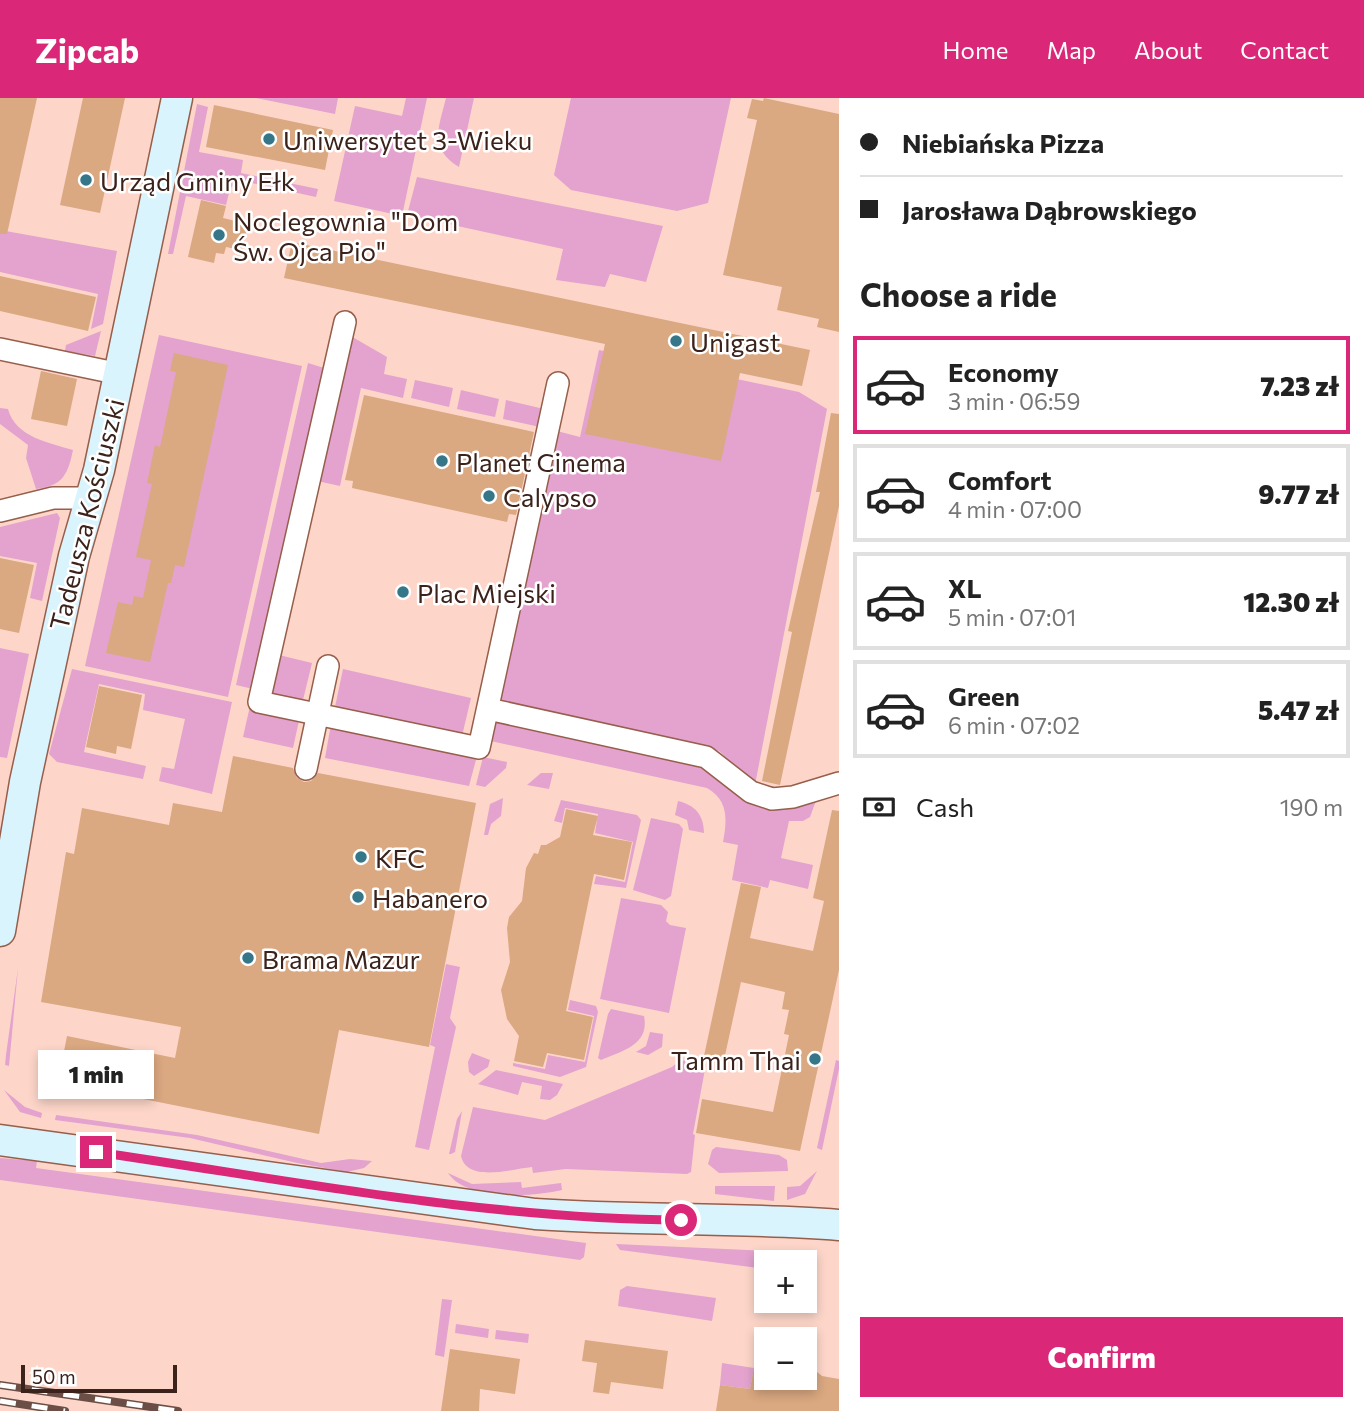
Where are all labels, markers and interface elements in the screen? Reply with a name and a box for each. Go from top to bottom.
text: Zipcab [35,29,139,70]
text: Home [943,35,1009,64]
text: Map [1047,35,1096,64]
text: About [1134,35,1202,64]
text: Contact [1240,35,1329,64]
place label: Uniwersytet 3-Wieku [283,124,532,155]
text: Niebiańska Pizza [902,127,1104,158]
marker: Uniwersytet 3-Wieku [261,131,277,147]
place label: Urząd Gminy Ełk [100,165,295,196]
marker: Urząd Gminy Ełk [78,172,94,188]
text: Jarosława Dąbrowskiego [902,194,1197,225]
place label: Noclegownia "Dom Św. Ojca Pio" [233,205,458,266]
marker: Noclegownia "Dom Św. Ojca Pio" [211,227,227,243]
text: Choose a ride [860,274,1057,314]
place label: Unigast [690,326,781,357]
marker: Unigast [668,333,684,349]
icon: car [864,354,927,417]
text: Economy [948,356,1059,387]
text: 7.23 zł [1260,370,1339,401]
text: 3 min · 06:59 [948,387,1081,415]
street label: Tadeusza Kościuszki [42,395,130,633]
place label: Planet Cinema [456,446,626,477]
marker: Planet Cinema [434,453,450,469]
icon: car [864,462,927,525]
text: Comfort [948,464,1051,495]
text: 9.77 zł [1258,478,1339,509]
place label: Calypso [503,481,597,512]
marker: Calypso [481,488,497,504]
text: 4 min · 07:00 [948,495,1082,523]
icon: car [864,570,927,633]
text: XL [948,572,982,603]
place label: Plac Miejski [417,577,556,608]
marker: Plac Miejski [395,584,411,600]
text: 12.30 zł [1243,586,1339,617]
text: 5 min · 07:01 [948,603,1076,631]
icon: car [864,678,927,741]
text: Green [948,680,1020,711]
text: 5.47 zł [1258,694,1339,725]
text: 6 min · 07:02 [948,711,1080,739]
icon: cash [860,788,898,826]
text: Cash [916,791,974,822]
text: 190 m [1280,793,1343,821]
place label: KFC [375,842,425,873]
marker: KFC [353,849,369,865]
place label: Habanero [372,882,488,913]
marker: Habanero [350,889,366,905]
place label: Brama Mazur [262,943,420,974]
marker: Brama Mazur [240,950,256,966]
place label: Tamm Thai [671,1044,801,1075]
callout: 1 min [38,1051,154,1100]
marker: Tamm Thai [807,1051,823,1067]
text: 1 min [68,1060,124,1088]
route end [80,1136,112,1168]
route start [665,1204,697,1236]
map controls [754,1250,817,1390]
button: + [754,1250,817,1313]
button: Confirm [860,1317,1343,1397]
button: − [754,1327,817,1390]
scale bar [21,1362,177,1394]
text: 50 m [32,1365,76,1388]

